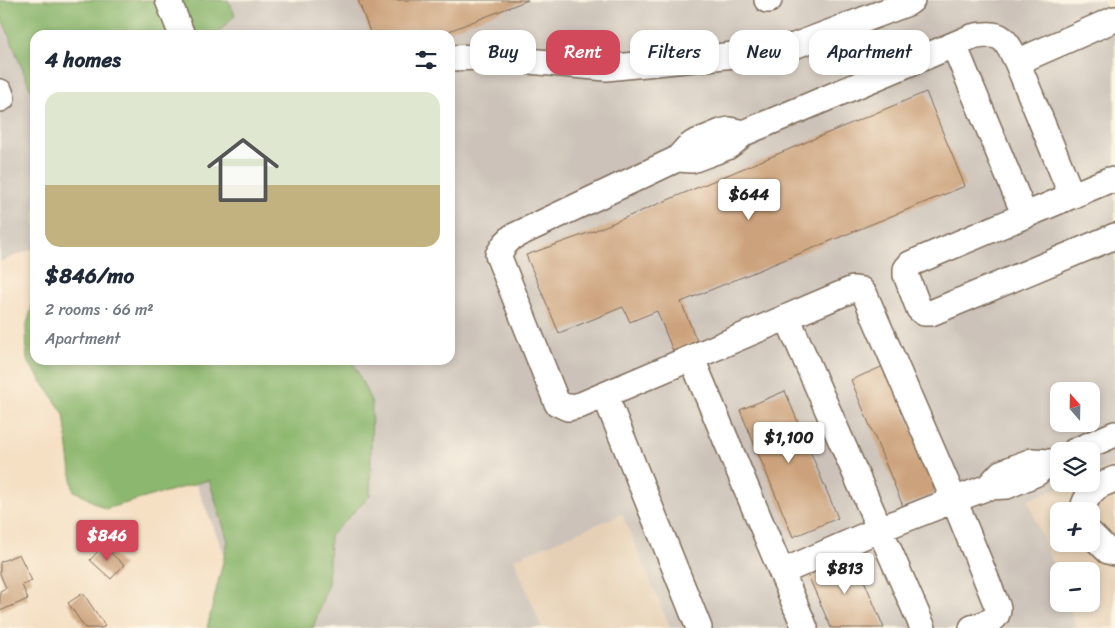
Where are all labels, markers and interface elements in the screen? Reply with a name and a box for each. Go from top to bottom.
chip: Buy [470,30,536,75]
chip: Rent [546,30,620,75]
chip: Filters [630,30,719,75]
chip: New [729,30,799,75]
chip: Apartment [809,30,930,75]
text: 4 homes [45,41,121,79]
icon: filters [412,46,440,74]
icon: home [198,125,288,215]
pin: $644 [719,178,779,221]
text: $644 [729,180,769,209]
text: $846/mo [45,257,134,295]
text: 2 rooms · 66 m² [45,295,154,324]
text: Apartment [45,324,121,353]
north arrow [1050,382,1100,432]
map controls [1050,382,1100,612]
pin: $1,100 [748,422,830,464]
text: $1,100 [764,423,814,452]
button: layers [1050,442,1100,492]
button: + [1050,502,1100,552]
pin: $846 [77,520,137,562]
text: $846 [87,521,127,550]
pin: $813 [815,552,875,595]
text: $813 [827,554,863,583]
button: − [1050,562,1100,612]

